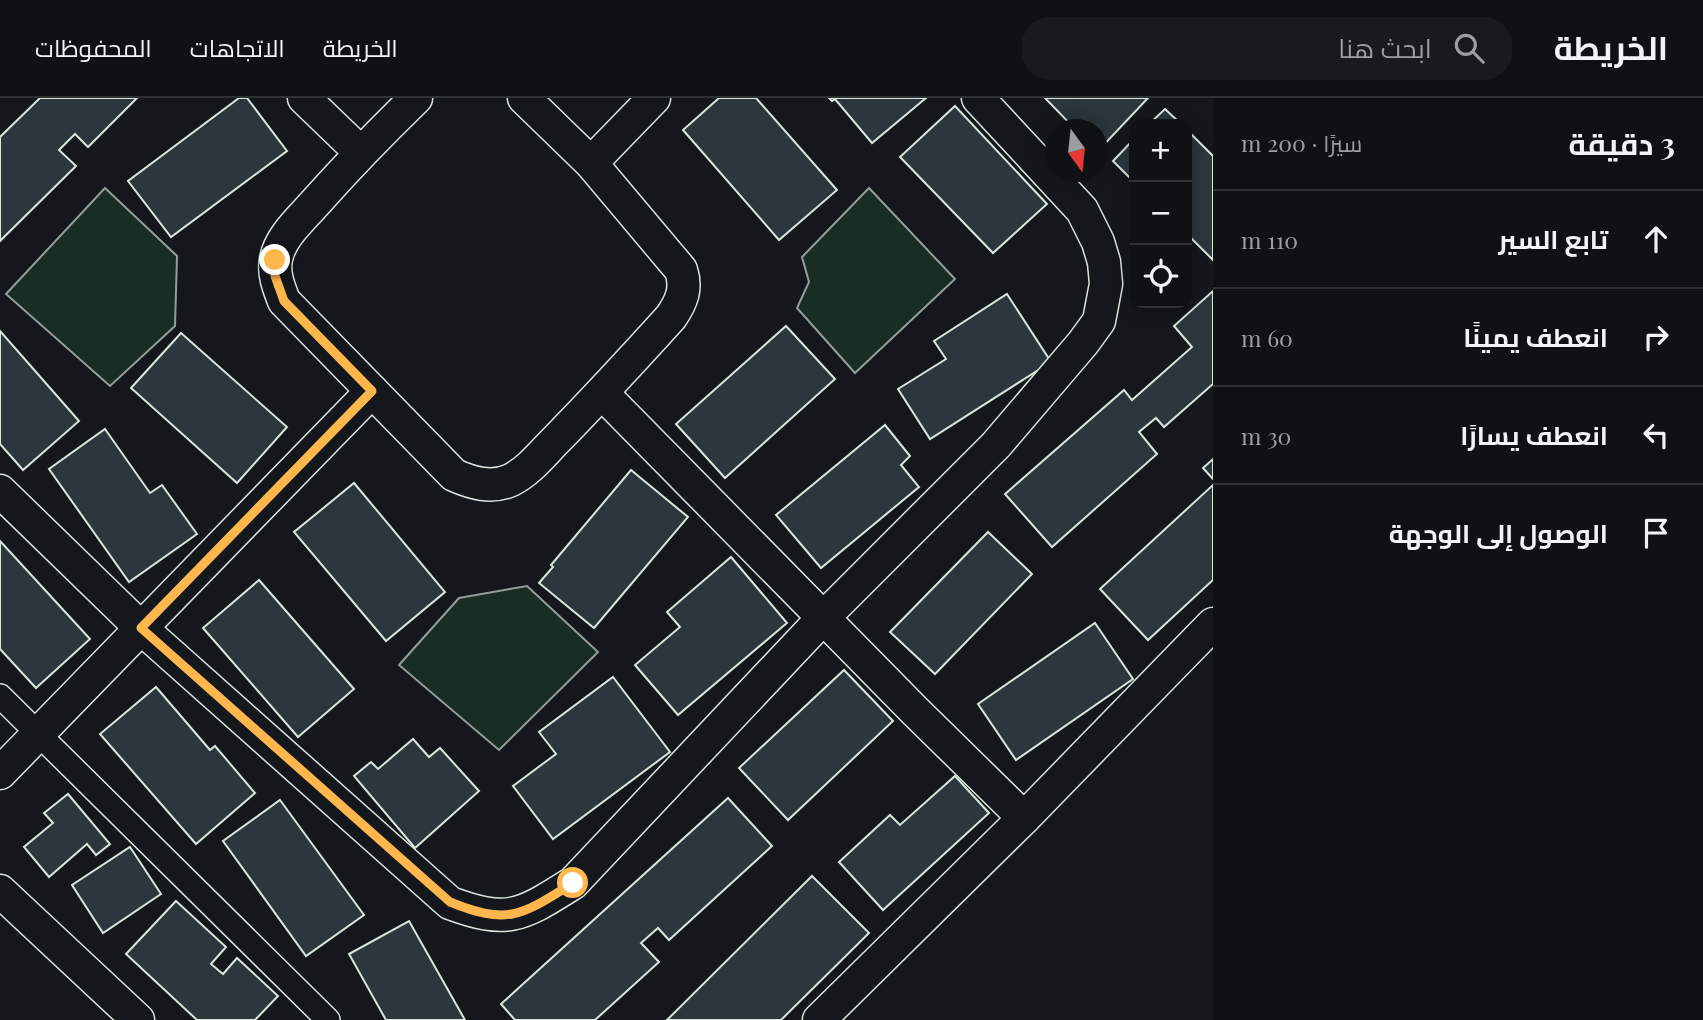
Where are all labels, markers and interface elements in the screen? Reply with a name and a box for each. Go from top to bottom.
search box [1022,17,1512,80]
text: الخريطة [1554,24,1668,68]
icon: search [1450,29,1488,67]
text: ابحث هنا [1338,30,1432,65]
text: المحفوظات [35,31,152,63]
text: الاتجاهات [190,31,285,63]
text: الخريطة [323,31,398,63]
north arrow [1045,119,1108,182]
map controls [1129,119,1192,308]
button: + [1129,119,1192,182]
text: 3 دقيقة [1569,123,1675,163]
text: سيرًا · 200 m [1241,127,1362,158]
button: − [1129,182,1192,245]
icon: ahead [1637,220,1675,258]
text: تابع السير [1499,221,1608,256]
text: 110 m [1241,224,1298,255]
route end [259,244,290,275]
button: locate [1129,245,1192,308]
icon: right [1637,318,1675,356]
text: انعطف يمينًا [1463,319,1608,354]
text: 60 m [1241,322,1293,353]
icon: left [1637,416,1675,454]
text: انعطف يسارًا [1460,417,1608,452]
text: 30 m [1241,420,1291,451]
icon: arrive [1637,514,1675,552]
text: الوصول إلى الوجهة [1389,515,1608,550]
route start [557,867,588,898]

